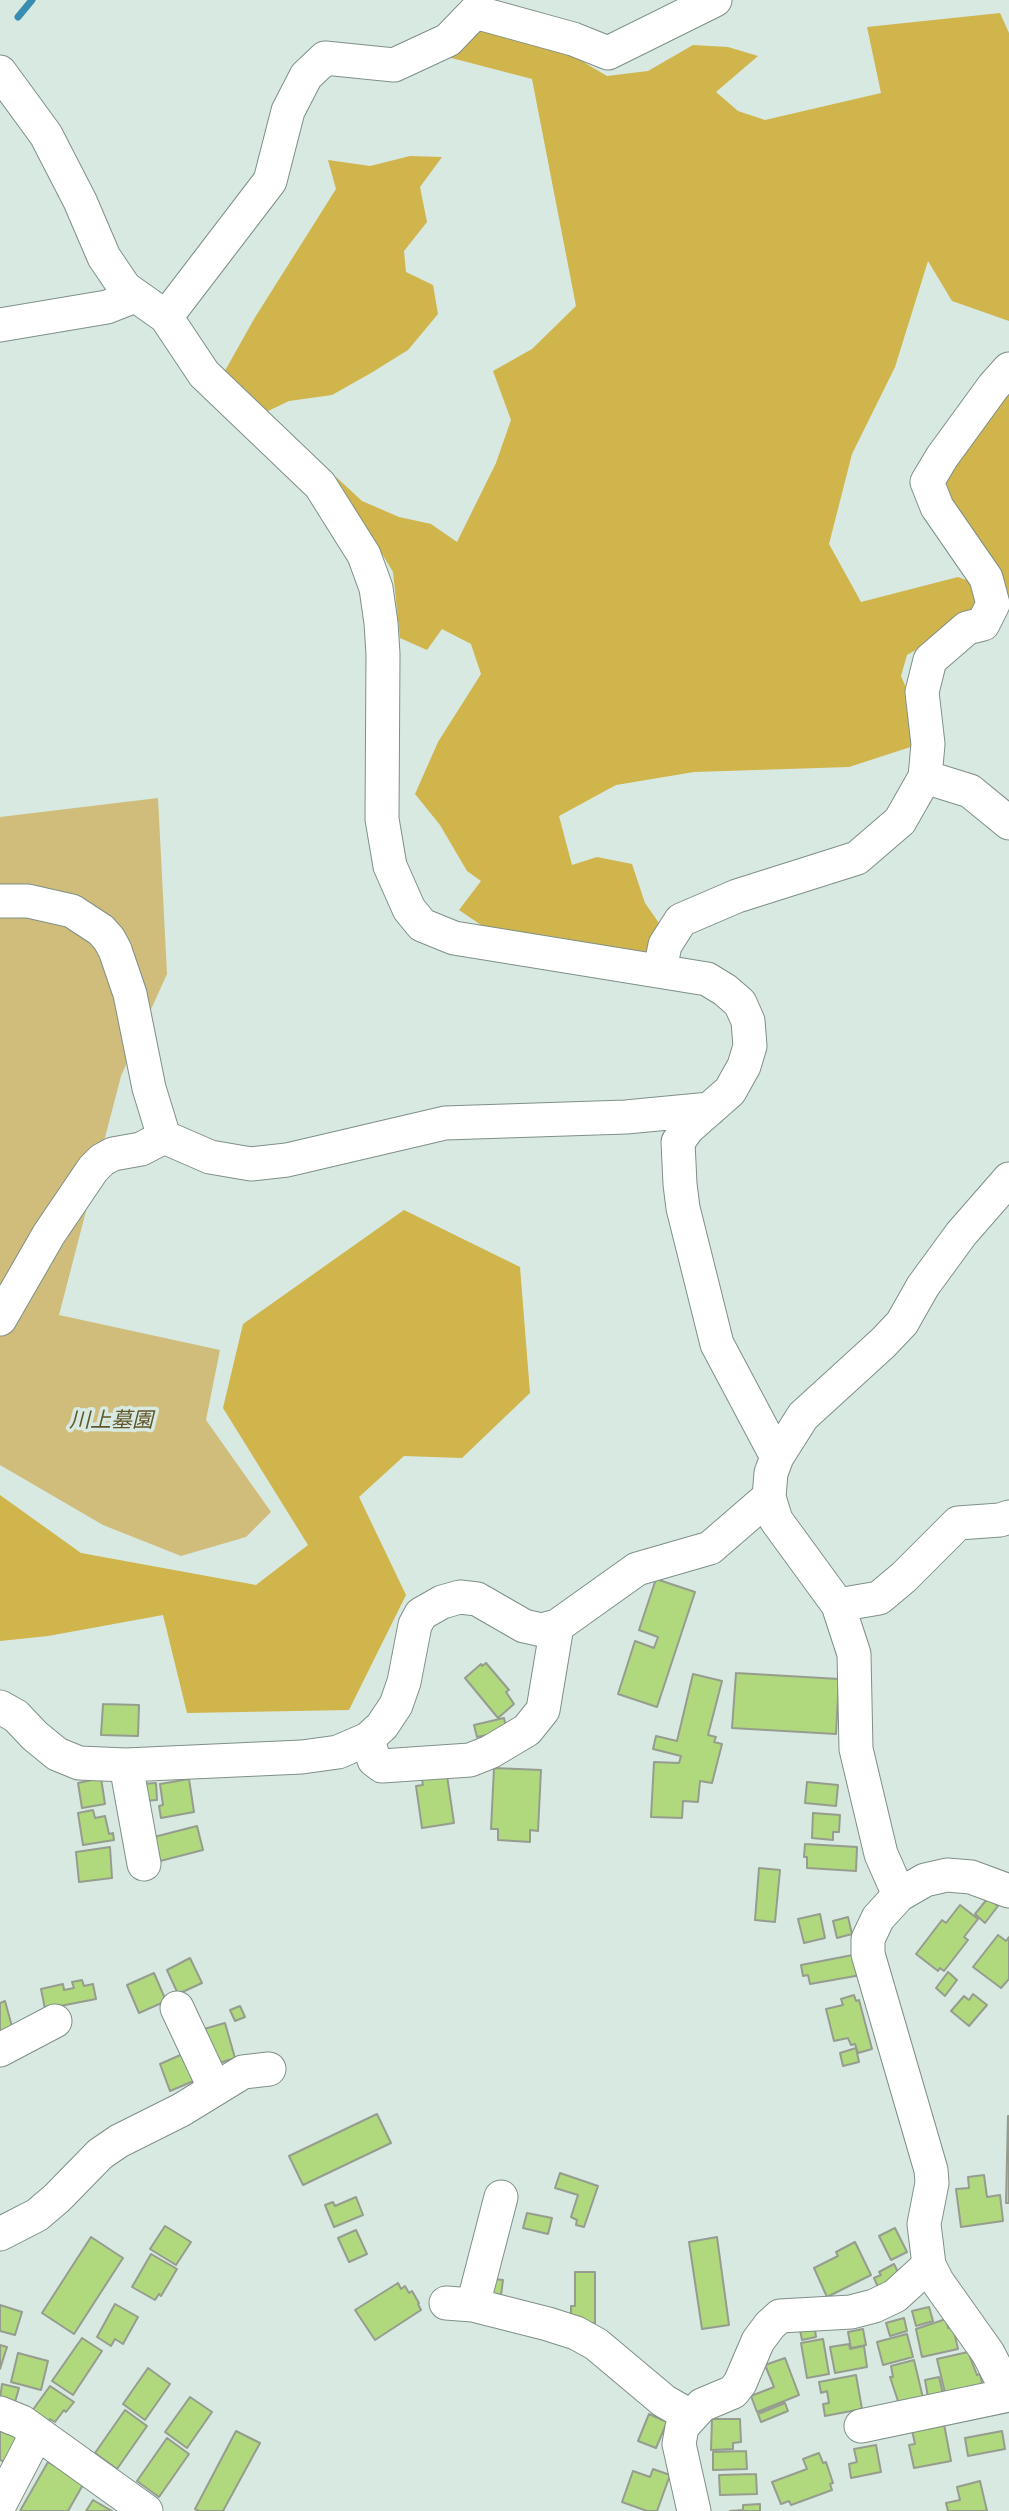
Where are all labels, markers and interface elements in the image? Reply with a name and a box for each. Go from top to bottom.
park label: 川上墓園 [69,1409,153,1435]

